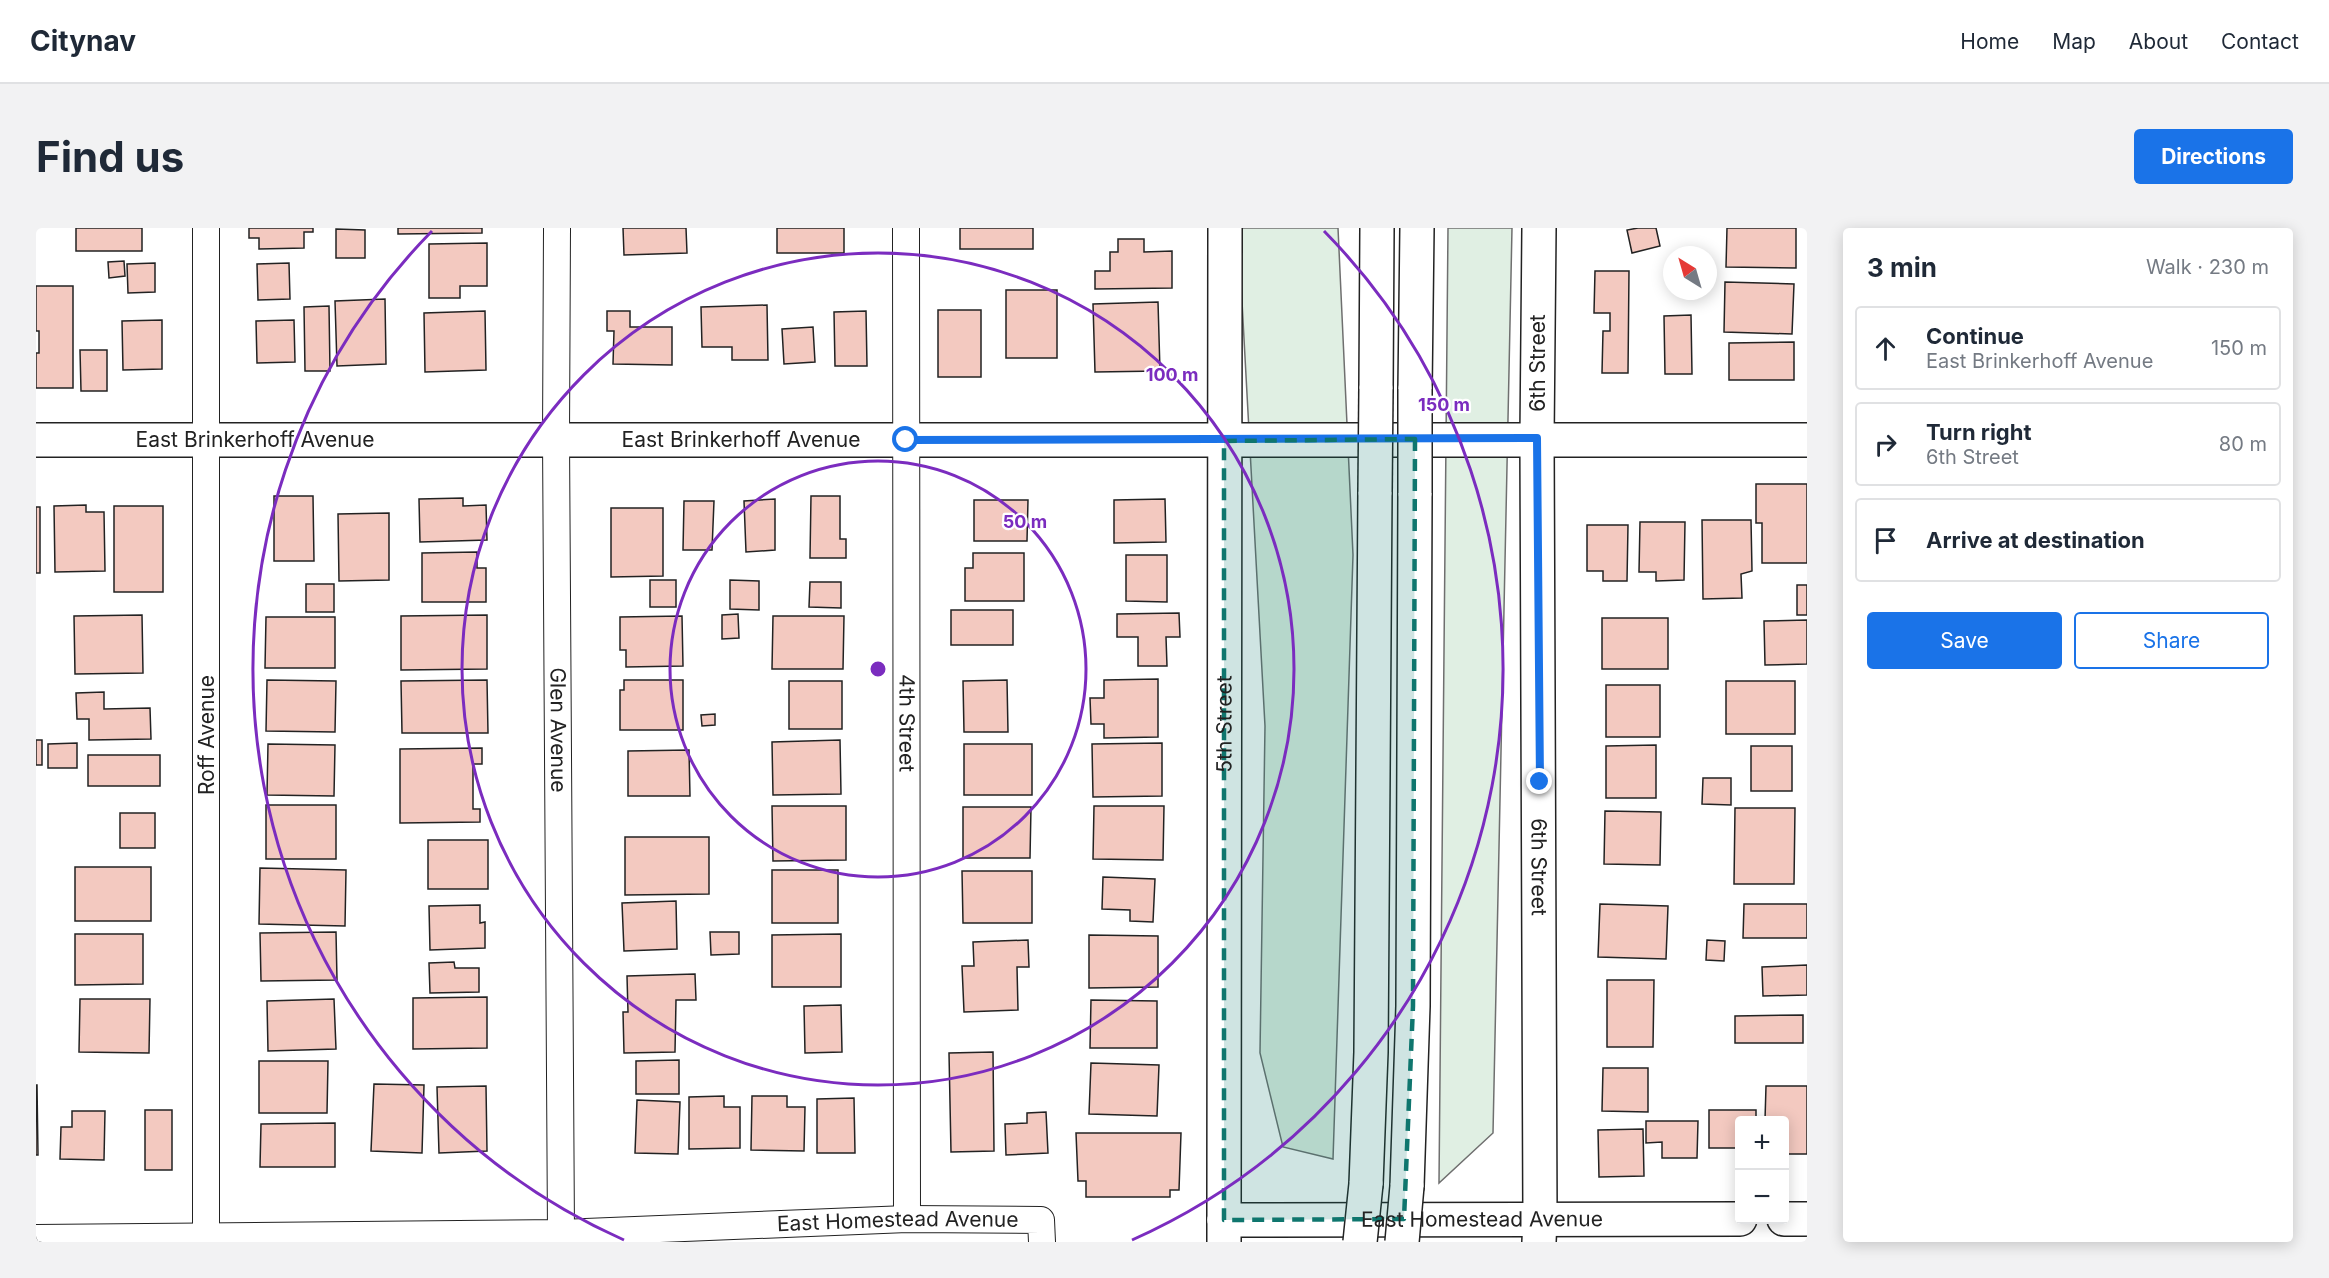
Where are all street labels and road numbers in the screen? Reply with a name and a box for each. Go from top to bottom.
street label: 6th Street [1525,314,1550,412]
street label: East Brinkerhoff Avenue [136,427,374,452]
street label: East Brinkerhoff Avenue [622,427,860,452]
street label: Glen Avenue [545,667,571,793]
street label: 4th Street [894,674,920,772]
street label: Roff Avenue [194,675,219,795]
street label: 5th Street [1211,675,1237,773]
street label: 6th Street [1526,818,1552,916]
street label: East Homestead Avenue [776,1206,1019,1236]
street label: East Homestead Avenue [1361,1206,1603,1232]

